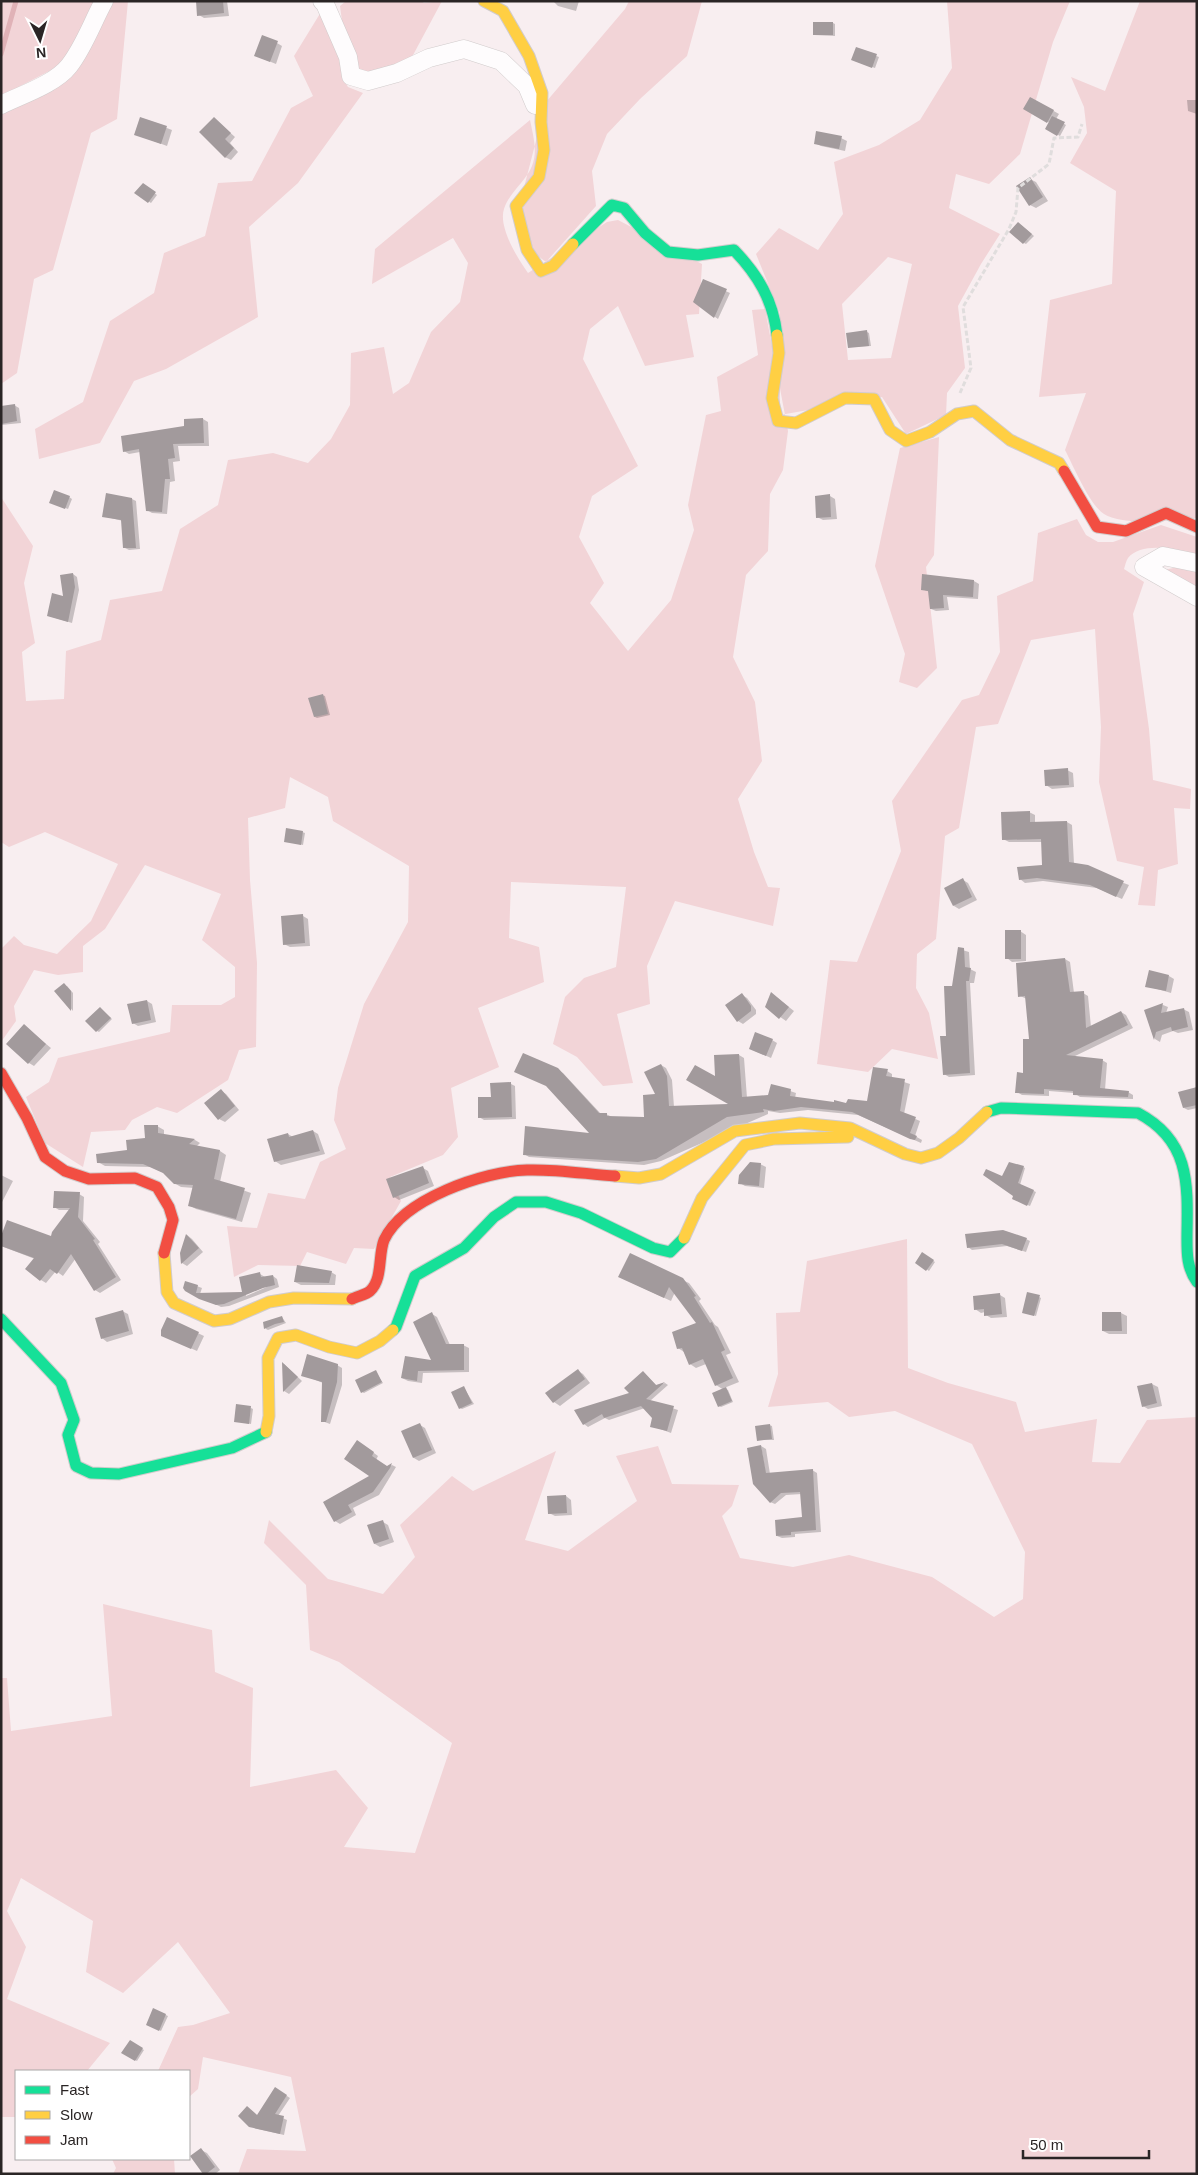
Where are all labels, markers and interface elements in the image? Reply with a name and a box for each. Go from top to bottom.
north arrow [15,15,65,65]
text: N [35,45,47,61]
legend [15,2070,190,2160]
text: Fast [60,2081,90,2098]
text: Slow [60,2106,93,2123]
scale bar [1023,2128,1149,2160]
text: Jam [60,2131,88,2148]
text: 50 m [1030,2136,1063,2153]

